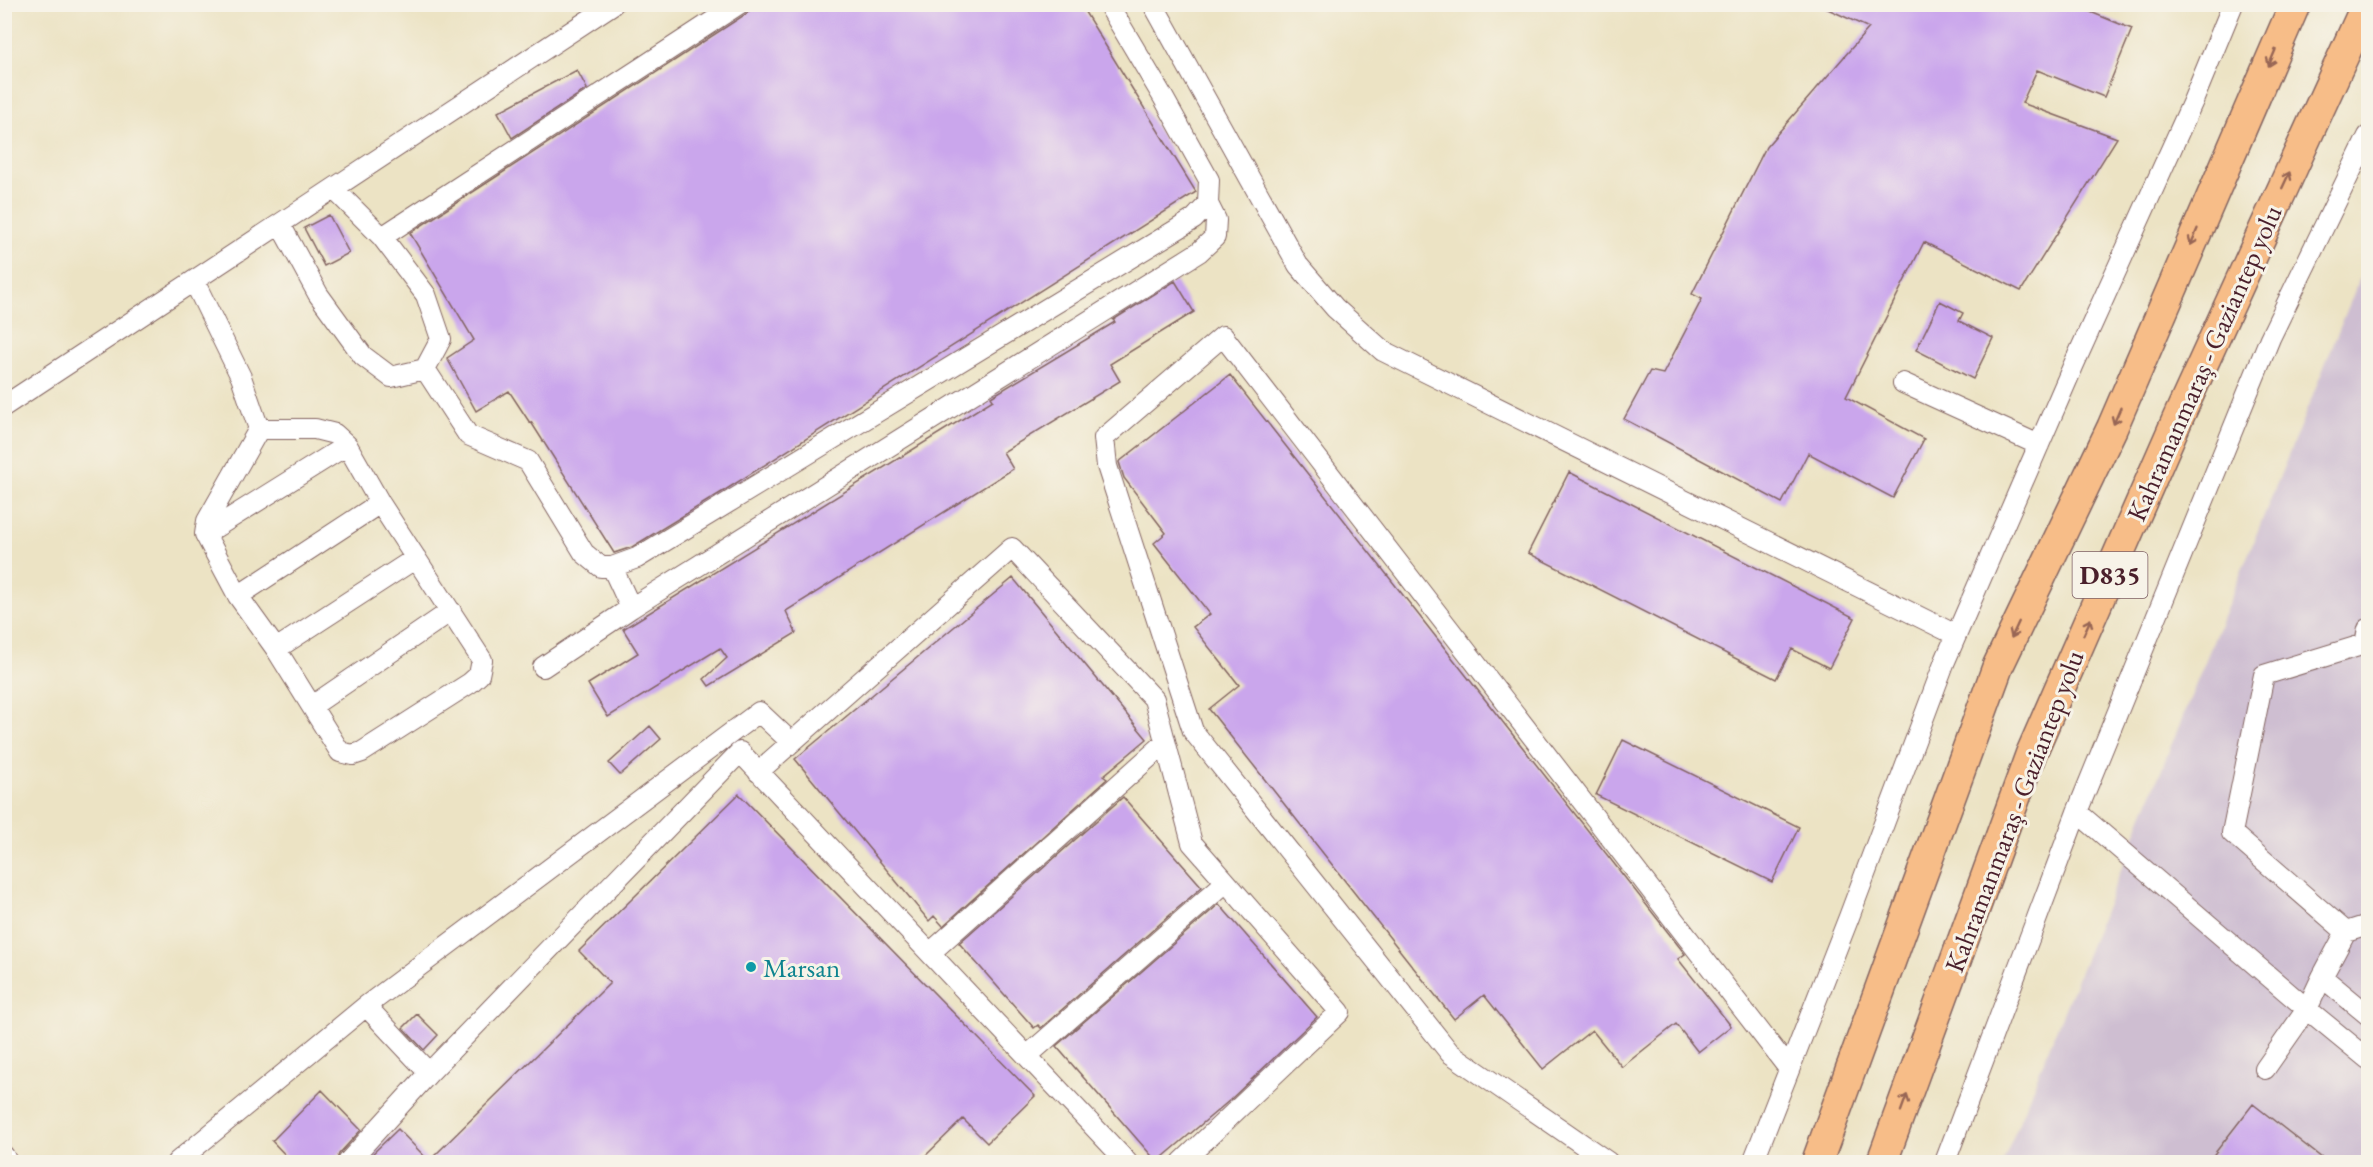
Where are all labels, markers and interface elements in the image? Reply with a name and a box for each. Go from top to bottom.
one-way arrow [2266,49,2277,67]
one-way arrow [2281,172,2293,190]
street label: Kahramanmaraş - Gaziantep yolu [2118,199,2290,527]
one-way arrow [2188,227,2199,246]
one-way arrow [2111,406,2122,425]
road number: D835 [2072,552,2148,598]
one-way arrow [2082,618,2093,636]
one-way arrow [2009,621,2021,639]
street label: Kahramanmaraş - Gaziantep yolu [1936,645,2092,977]
place label: Marsan [763,950,840,985]
marker: Marsan [744,960,758,974]
one-way arrow [1899,1094,1910,1112]

